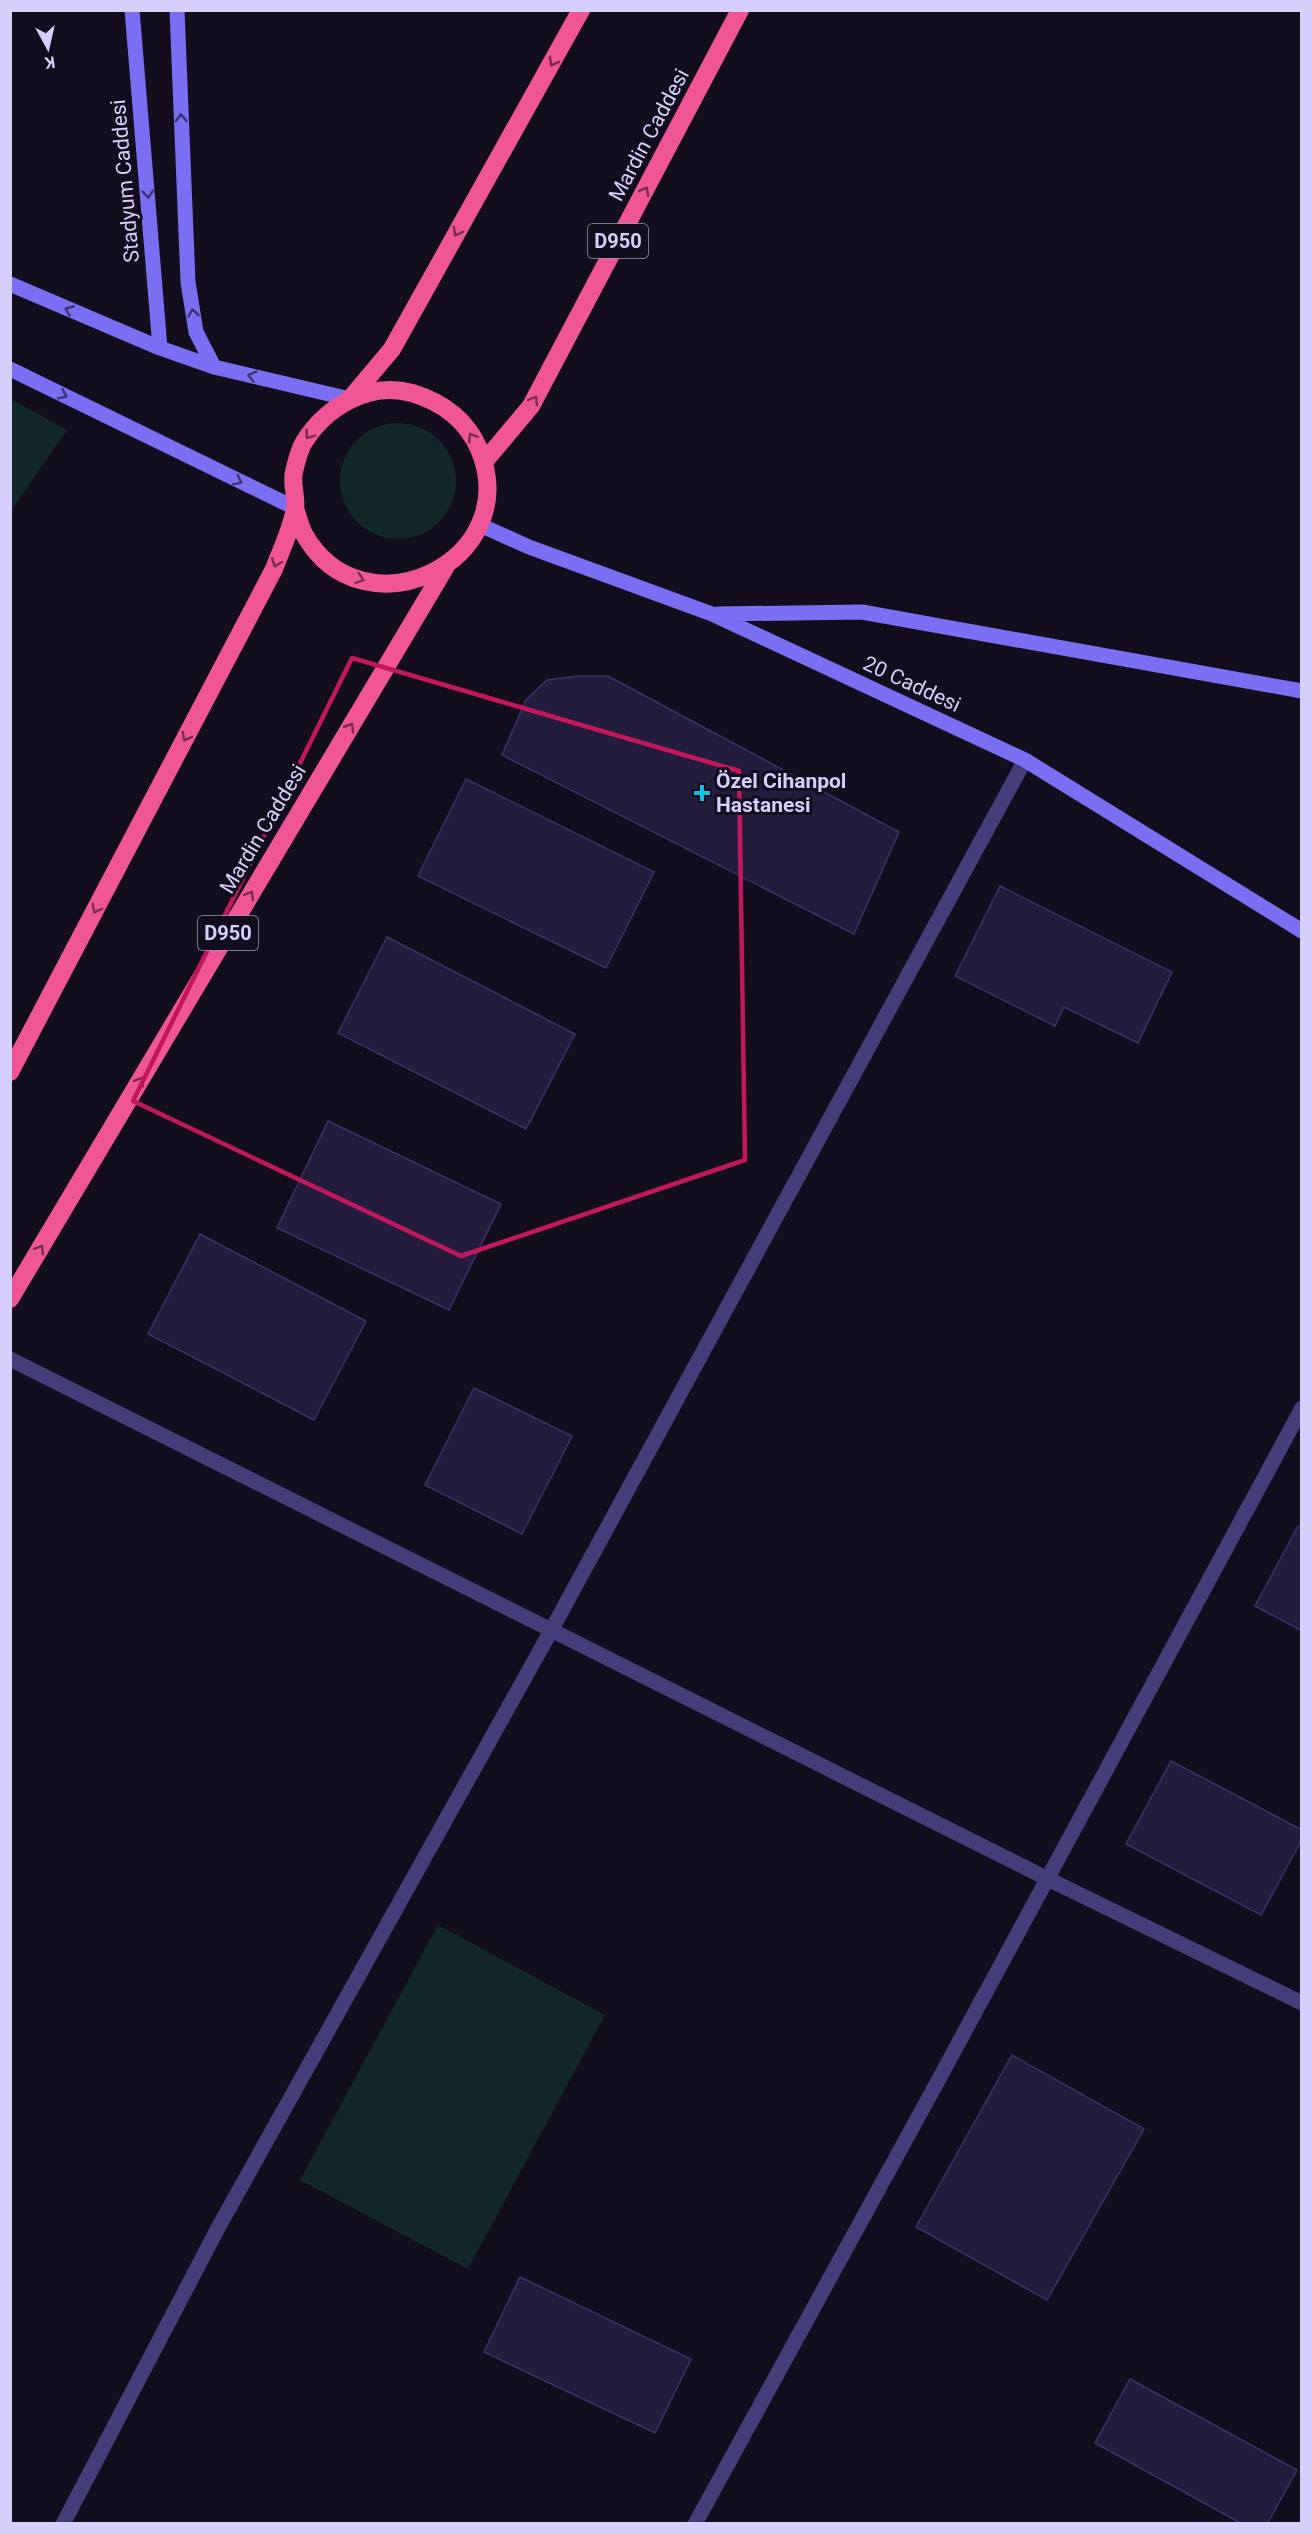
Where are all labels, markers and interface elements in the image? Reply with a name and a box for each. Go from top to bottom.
north arrow [18,18,78,78]
text: K [43,52,56,73]
one-way arrow [549,55,560,66]
street label: Mardin Caddesi [604,65,694,205]
street label: Stadyum Caddesi [106,98,144,264]
one-way arrow [175,114,188,123]
one-way arrow [637,186,649,197]
one-way arrow [141,190,154,199]
road number: D950 [588,224,648,258]
one-way arrow [453,225,464,236]
one-way arrow [64,305,75,317]
one-way arrow [187,308,200,318]
one-way arrow [247,370,257,383]
one-way arrow [57,387,68,399]
one-way arrow [527,396,538,406]
one-way arrow [306,428,317,439]
one-way arrow [468,432,479,443]
one-way arrow [232,473,243,485]
one-way arrow [270,558,283,568]
one-way arrow [354,571,365,584]
street label: 20 Caddesi [859,651,965,717]
one-way arrow [342,723,354,733]
one-way arrow [182,730,193,741]
street label: Mardin Caddesi [215,760,311,898]
place label: Özel Cihanpol Hastanesi [716,769,846,817]
marker: Özel Cihanpol Hastanesi [693,784,711,802]
one-way arrow [243,891,254,901]
one-way arrow [92,903,103,914]
road number: D950 [198,916,258,950]
one-way arrow [132,1077,144,1087]
one-way arrow [33,1245,45,1255]

